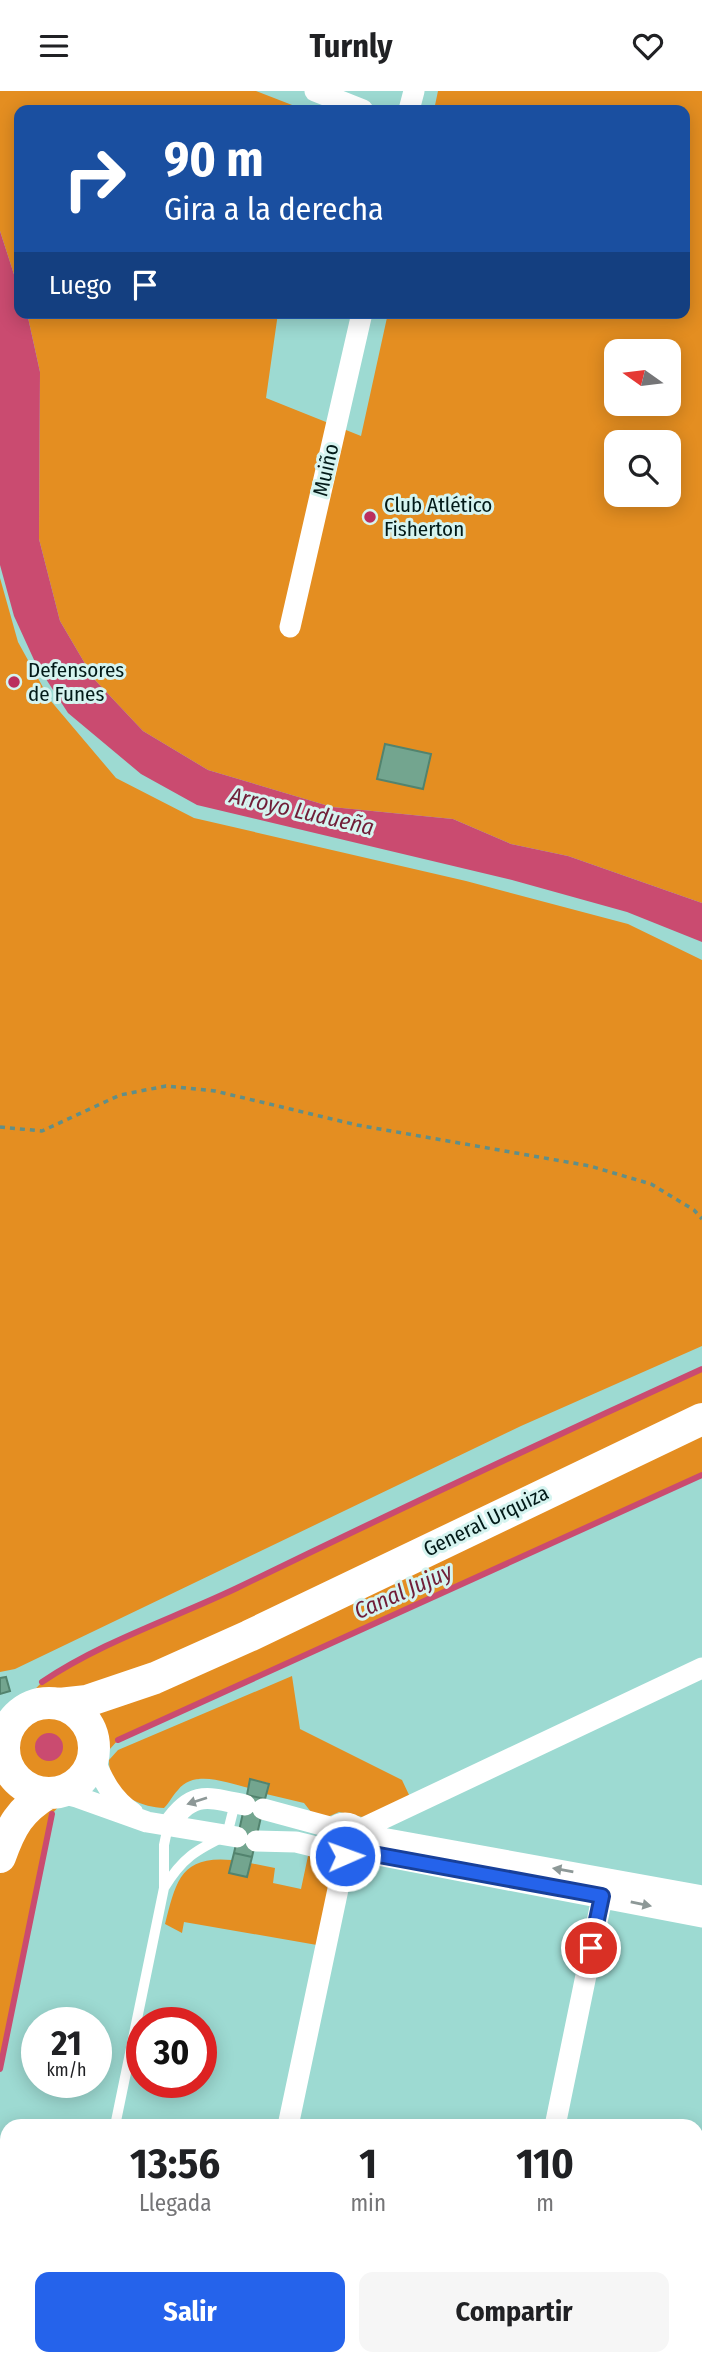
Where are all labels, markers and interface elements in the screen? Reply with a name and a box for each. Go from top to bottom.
icon: menu [35,27,73,65]
text: Turnly [309,27,393,65]
icon: heart [629,27,667,65]
text: 90 m [164,130,264,189]
icon: right [49,133,140,224]
text: Gira a la derecha [164,190,384,228]
icon: arrive [126,266,164,304]
text: Luego [49,270,112,301]
north arrow [604,339,681,417]
map controls [604,339,681,507]
button: search [604,430,681,507]
street label: Muiño [307,441,345,499]
place label: Club Atlético Fisherton [384,492,492,542]
marker: Club Atlético Fisherton [362,509,378,525]
place label: Defensores de Funes [28,657,124,707]
marker: Defensores de Funes [6,674,22,690]
water label: Arroyo Ludueña [226,781,377,841]
street label: General Urquiza [419,1479,553,1563]
water label: Canal Jujuy [350,1557,457,1625]
one-way arrow [186,1796,207,1806]
position arrow [308,1819,382,1893]
one-way arrow [552,1864,574,1875]
one-way arrow [630,1899,652,1910]
pin [561,1918,621,1978]
icon: arrive [572,1929,610,1967]
speed limit sign: 30 [126,2007,217,2098]
text: 21 [51,2022,82,2064]
text: km/h [46,2059,87,2081]
text: 13:56 [130,2139,220,2189]
text: 1 [359,2139,377,2189]
text: 110 [516,2139,574,2189]
text: Llegada [139,2189,211,2217]
text: min [350,2189,386,2217]
text: m [536,2189,554,2217]
button: Salir [35,2272,345,2352]
button: Compartir [359,2272,669,2352]

